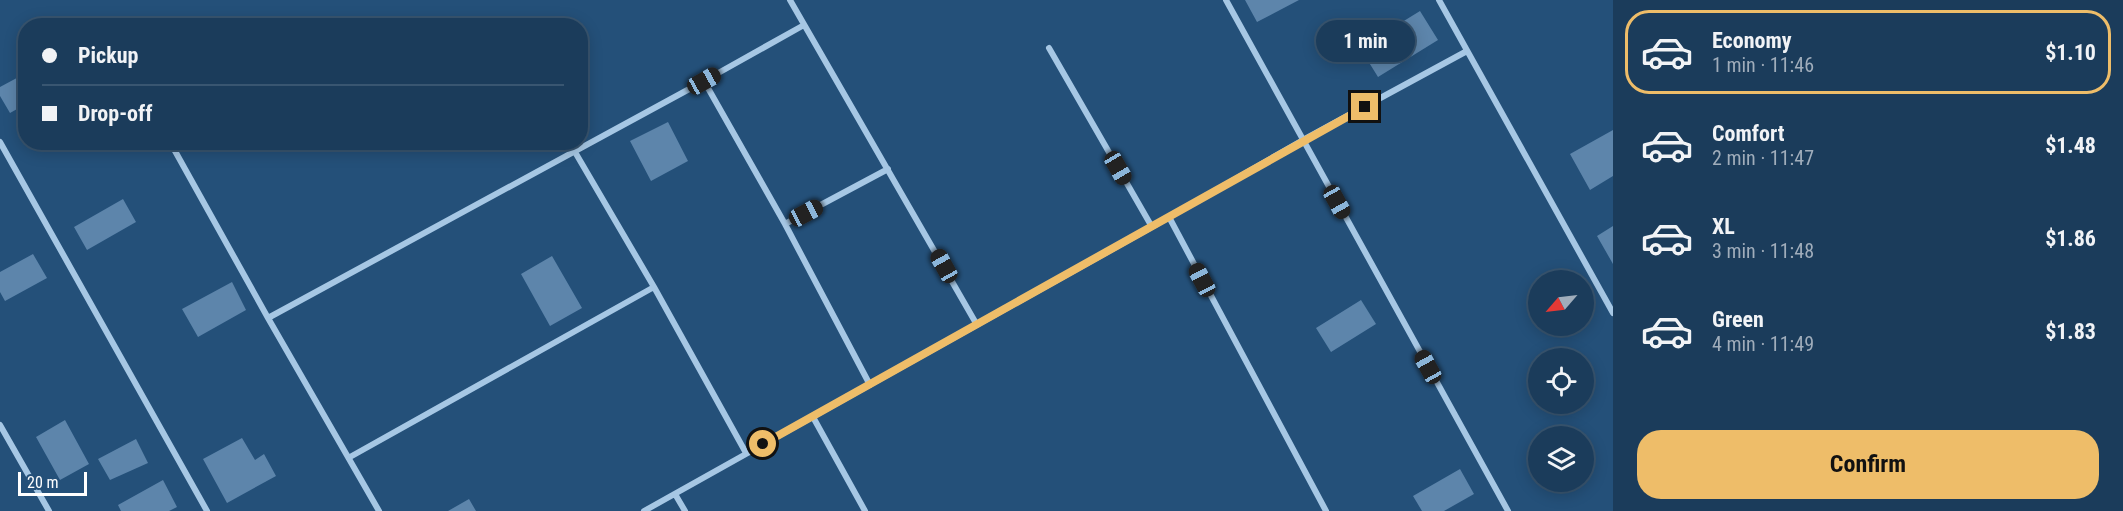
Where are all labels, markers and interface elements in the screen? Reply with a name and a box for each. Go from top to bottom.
callout: 1 min [1316,20,1414,62]
icon: car [1640,25,1694,79]
text: Economy [1712,28,1792,53]
text: 1 min [1343,29,1388,53]
text: $1.10 [2045,40,2096,65]
text: Pickup [78,43,138,68]
text: 1 min · 11:46 [1712,53,1814,77]
car [684,64,724,98]
route end [1351,93,1378,120]
text: Drop-off [78,101,152,126]
icon: car [1640,118,1694,172]
text: Comfort [1712,121,1785,146]
text: $1.48 [2045,133,2096,158]
text: 2 min · 11:47 [1712,146,1814,170]
car [1101,148,1135,188]
car [1320,182,1354,222]
car [786,197,826,229]
icon: car [1640,211,1694,265]
text: XL [1712,214,1735,239]
text: $1.86 [2045,226,2096,251]
text: 3 min · 11:48 [1712,239,1814,263]
car [927,246,961,286]
car [1186,260,1218,300]
north arrow [1528,270,1594,336]
map controls [1528,270,1594,492]
icon: car [1640,304,1694,358]
text: Green [1712,307,1764,332]
text: $1.83 [2045,319,2096,344]
text: 4 min · 11:49 [1712,332,1814,356]
car [1411,347,1445,387]
button: locate [1528,348,1594,414]
button: layers [1528,426,1594,492]
route start [749,430,776,457]
button: Confirm [1637,430,2099,499]
scale bar [18,469,87,496]
text: 20 m [27,473,59,492]

